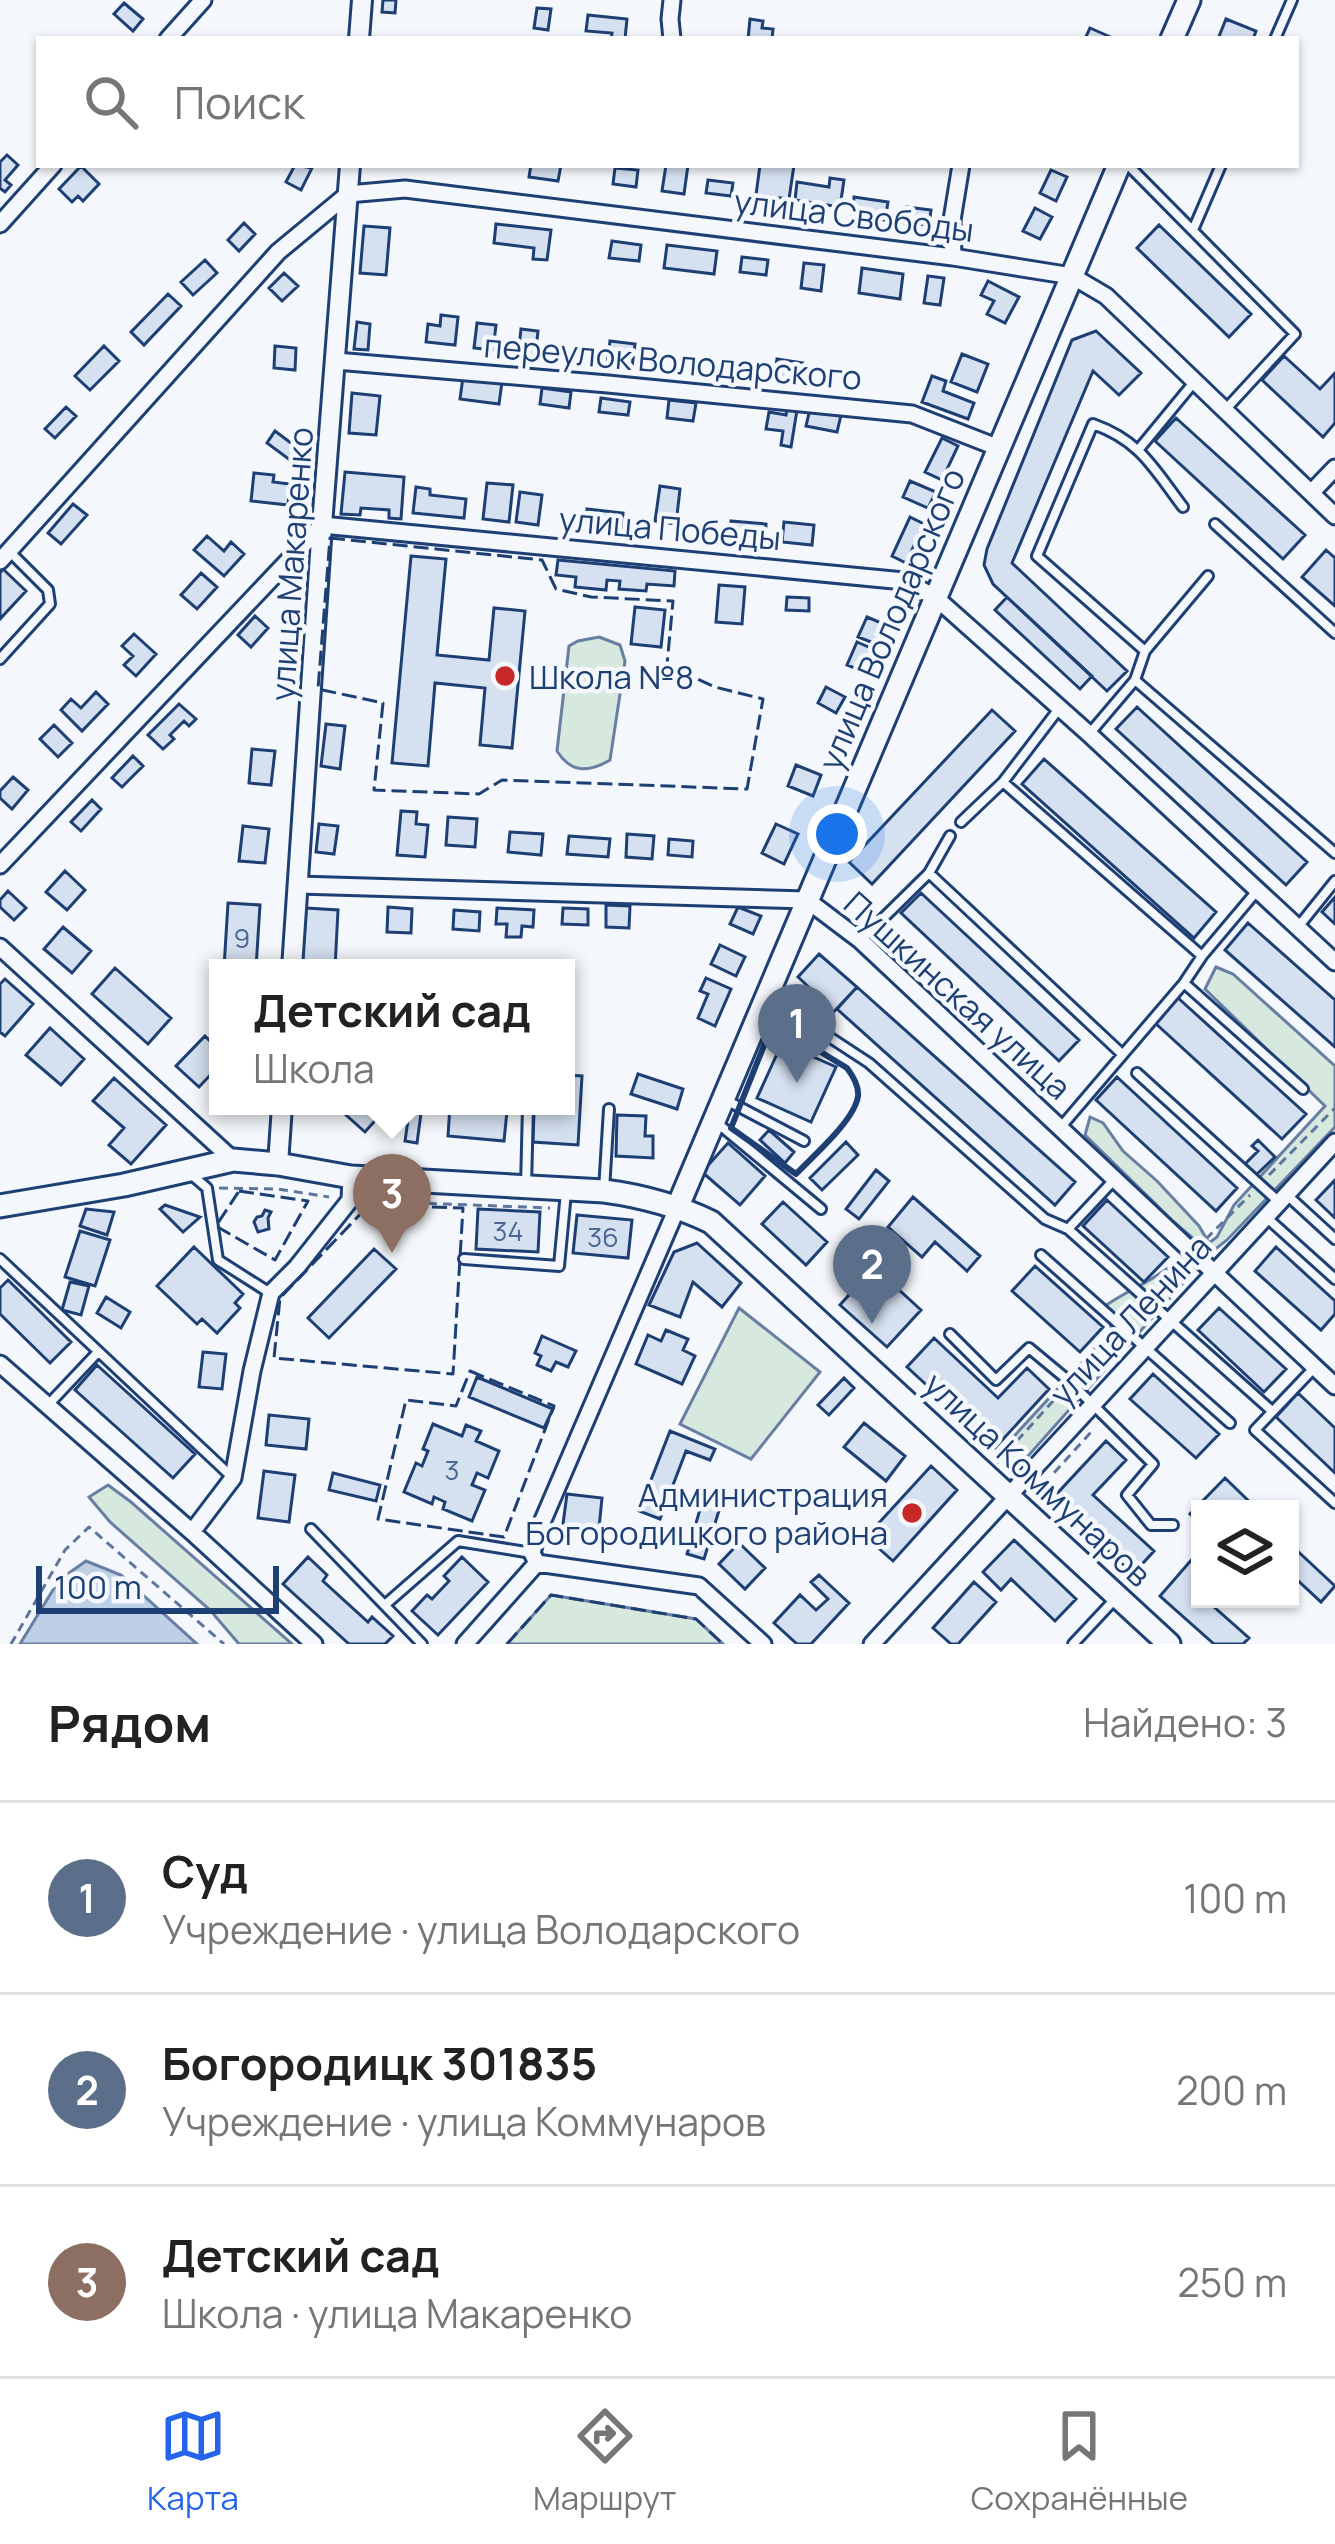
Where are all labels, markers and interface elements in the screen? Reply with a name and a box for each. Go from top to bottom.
search box [36,36,1299,168]
icon: search [78,69,144,135]
text: Поиск [174,71,305,133]
street label: улица Свободы [732,178,976,252]
street label: переулок Володарского [482,322,864,400]
street label: улица Макаренко [259,426,323,702]
street label: улица Володарского [807,461,975,777]
street label: улица Победы [557,496,783,560]
place label: Школа №8 [529,654,694,699]
marker: Школа №8 [492,663,518,689]
your location [807,804,867,864]
street label: Пушкинская улица [835,881,1081,1109]
house number: 9 [234,919,250,956]
popup [209,959,575,1115]
text: Детский сад [253,979,531,1041]
pin: 1 [758,984,836,1083]
text: Школа [253,1041,375,1095]
pin: 3 [353,1154,431,1253]
house number: 34 [493,1212,523,1249]
house number: 36 [587,1218,619,1255]
pin: 2 [833,1225,911,1324]
street label: улица Ленина [1039,1225,1221,1415]
street label: улица Коммунаров [915,1362,1161,1596]
house number: 3 [445,1451,459,1488]
place label: Администрация Богородицкого района [525,1472,888,1555]
marker: Администрация Богородицкого района [899,1500,925,1526]
map controls [1191,1500,1299,1608]
button: layers [1191,1500,1299,1608]
scale bar [36,1560,279,1613]
text: 100 m [54,1564,142,1609]
text: Рядом [48,1688,211,1757]
text: Найдено: 3 [1083,1695,1287,1749]
text: Суд [162,1840,248,1902]
text: 1 [78,1871,96,1925]
text: 100 m [1183,1871,1287,1925]
text: Учреждение · улица Володарского [162,1902,800,1956]
text: Богородицк 301835 [162,2032,597,2094]
text: 2 [75,2063,99,2117]
text: 200 m [1176,2063,1287,2117]
text: Учреждение · улица Коммунаров [162,2094,766,2148]
text: Детский сад [162,2224,439,2286]
text: 3 [76,2255,98,2309]
text: 250 m [1178,2255,1287,2309]
text: Школа · улица Макаренко [162,2286,632,2340]
tab: Карта [147,2403,239,2520]
tab: Маршрут [533,2403,677,2520]
tab: Сохранённые [971,2403,1188,2520]

